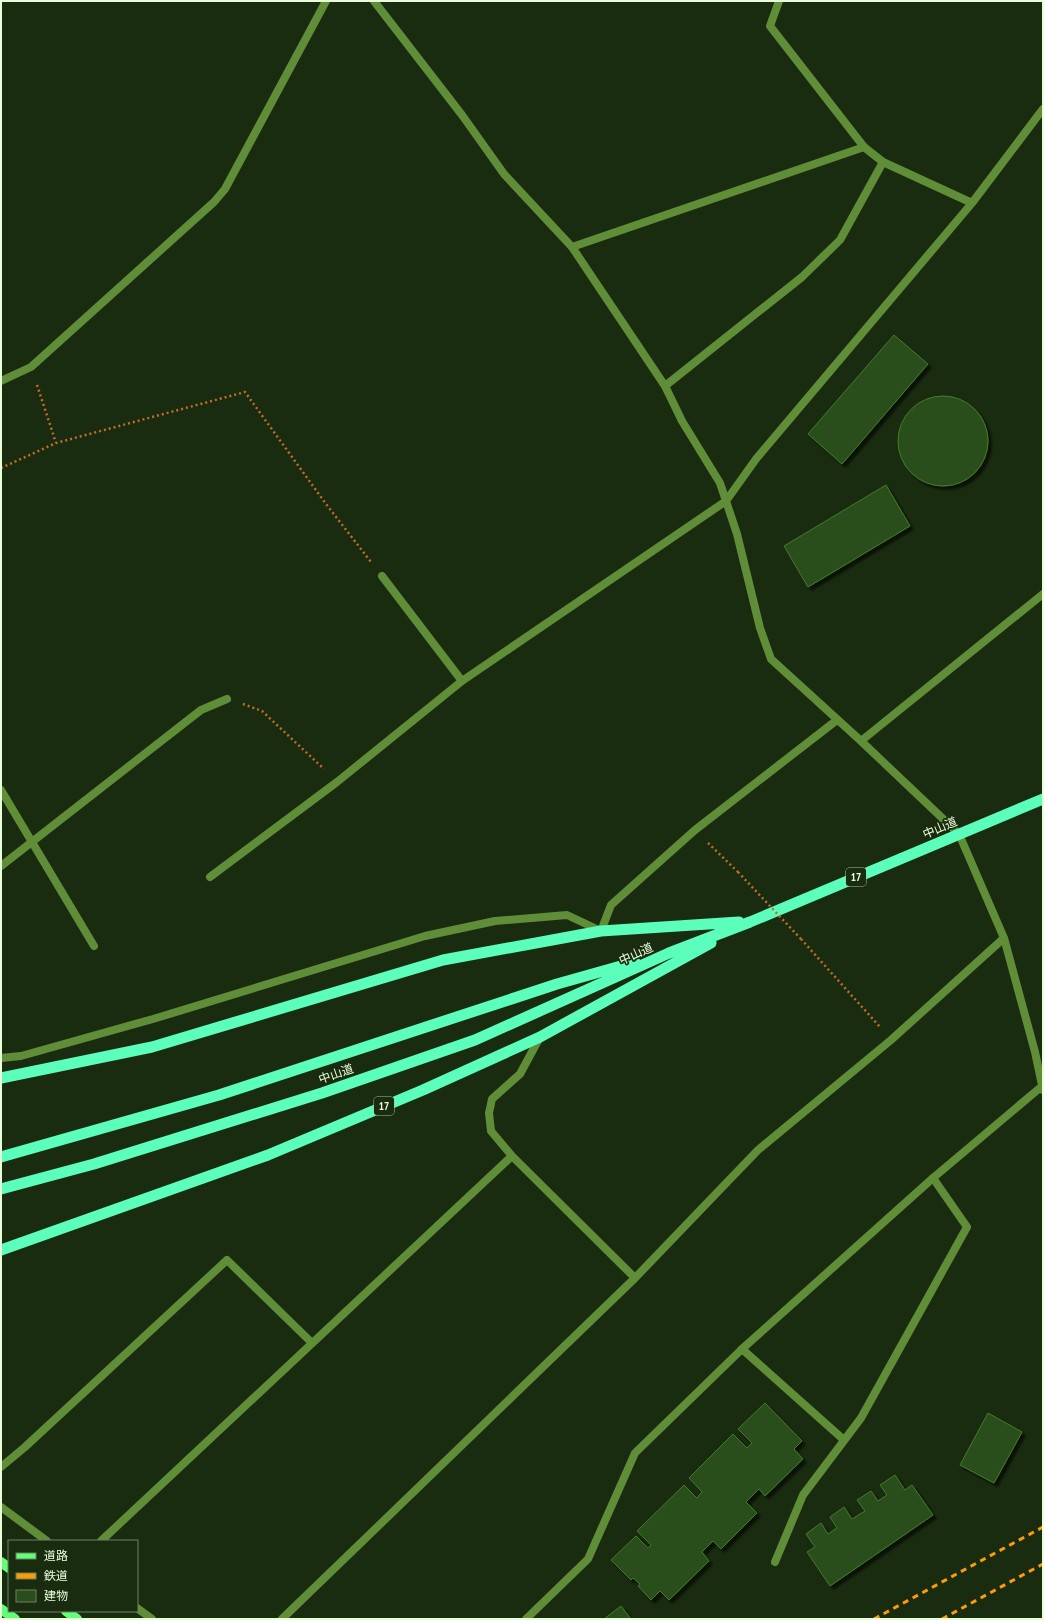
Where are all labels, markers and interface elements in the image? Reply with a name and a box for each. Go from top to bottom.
street label: 中山道 [920,814,959,841]
road number: 17 [846,868,866,886]
street label: 中山道 [616,939,655,968]
street label: 中山道 [316,1061,355,1086]
road number: 17 [374,1097,394,1115]
legend [8,1540,138,1612]
text: 道路 [44,1548,68,1563]
text: 鉄道 [44,1568,68,1583]
text: 建物 [44,1588,68,1603]

